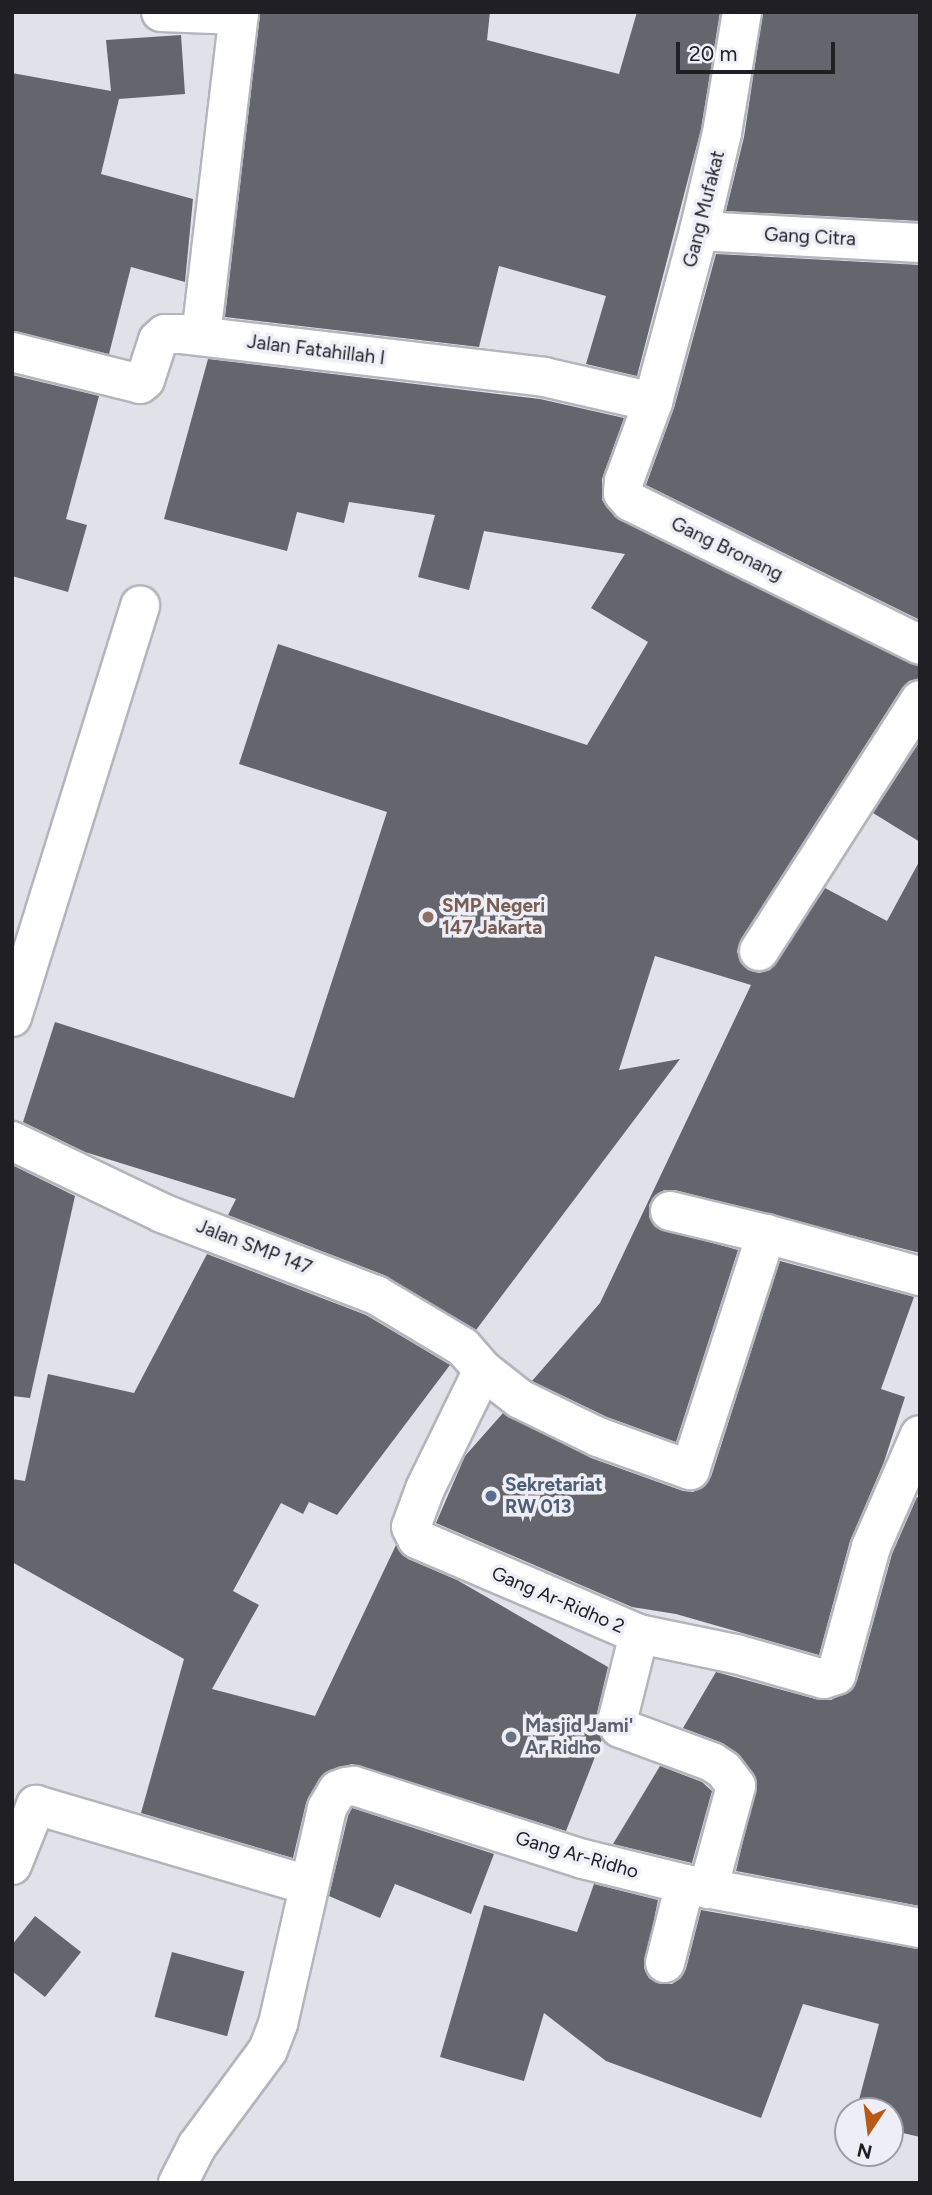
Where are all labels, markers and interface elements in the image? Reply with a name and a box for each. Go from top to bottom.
scale bar [680,28,839,72]
text: 20 m [689,41,737,66]
street label: Gang Mufakat [678,148,730,270]
street label: Gang Citra [763,223,857,251]
street label: Jalan Fatahillah I [246,330,386,370]
street label: Gang Bronang [667,512,787,586]
place label: SMP Negeri 147 Jakarta [442,895,545,939]
marker: SMP Negeri 147 Jakarta [420,909,436,925]
street label: Jalan SMP 147 [193,1215,315,1279]
place label: Sekretariat RW 013 [505,1474,603,1518]
marker: Sekretariat RW 013 [483,1488,499,1504]
street label: Gang Ar-Ridho 2 [488,1562,628,1638]
place label: Masjid Jami' Ar Ridho [525,1715,633,1759]
marker: Masjid Jami' Ar Ridho [503,1729,519,1745]
street label: Gang Ar-Ridho [513,1827,641,1883]
north arrow [834,2097,904,2167]
text: N [855,2138,874,2164]

